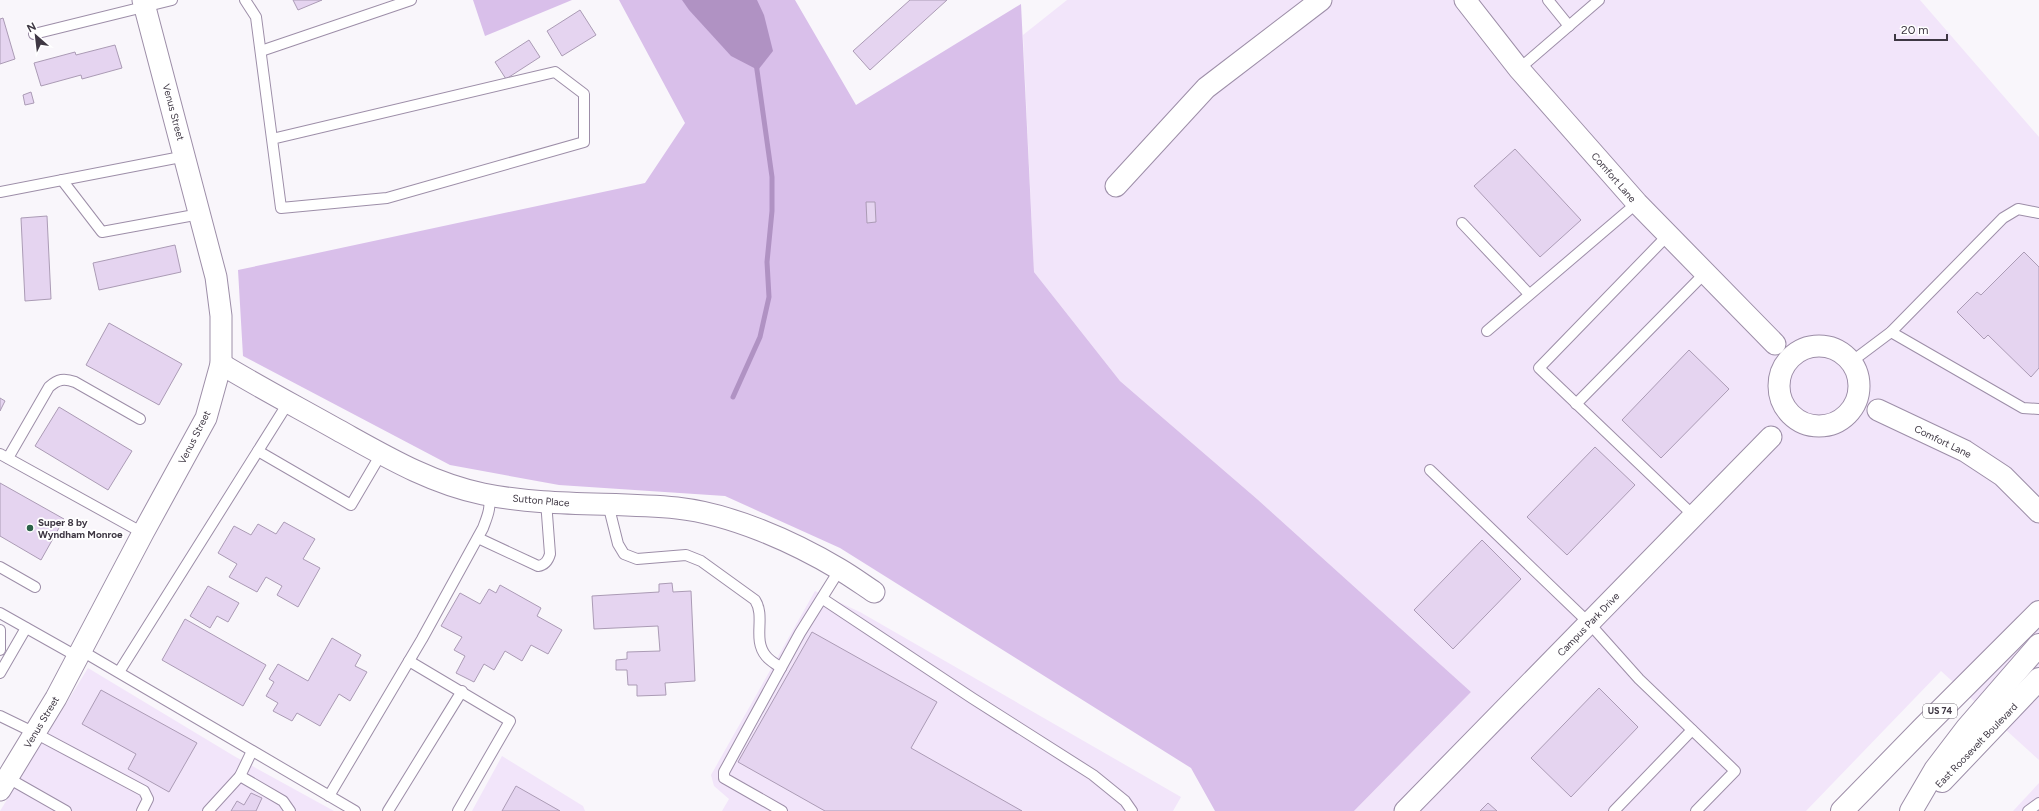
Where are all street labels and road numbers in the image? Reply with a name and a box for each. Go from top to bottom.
street label: Venus Street [160,82,187,142]
street label: Comfort Lane [1588,150,1639,205]
street label: Venus Street [175,408,214,466]
street label: Comfort Lane [1912,422,1974,461]
street label: Sutton Place [512,492,570,510]
street label: Campus Park Drive [1554,589,1623,659]
street label: Venus Street [21,694,62,751]
street label: East Roosevelt Boulevard [1932,700,2020,791]
road number: US 74 [1923,704,1957,718]

